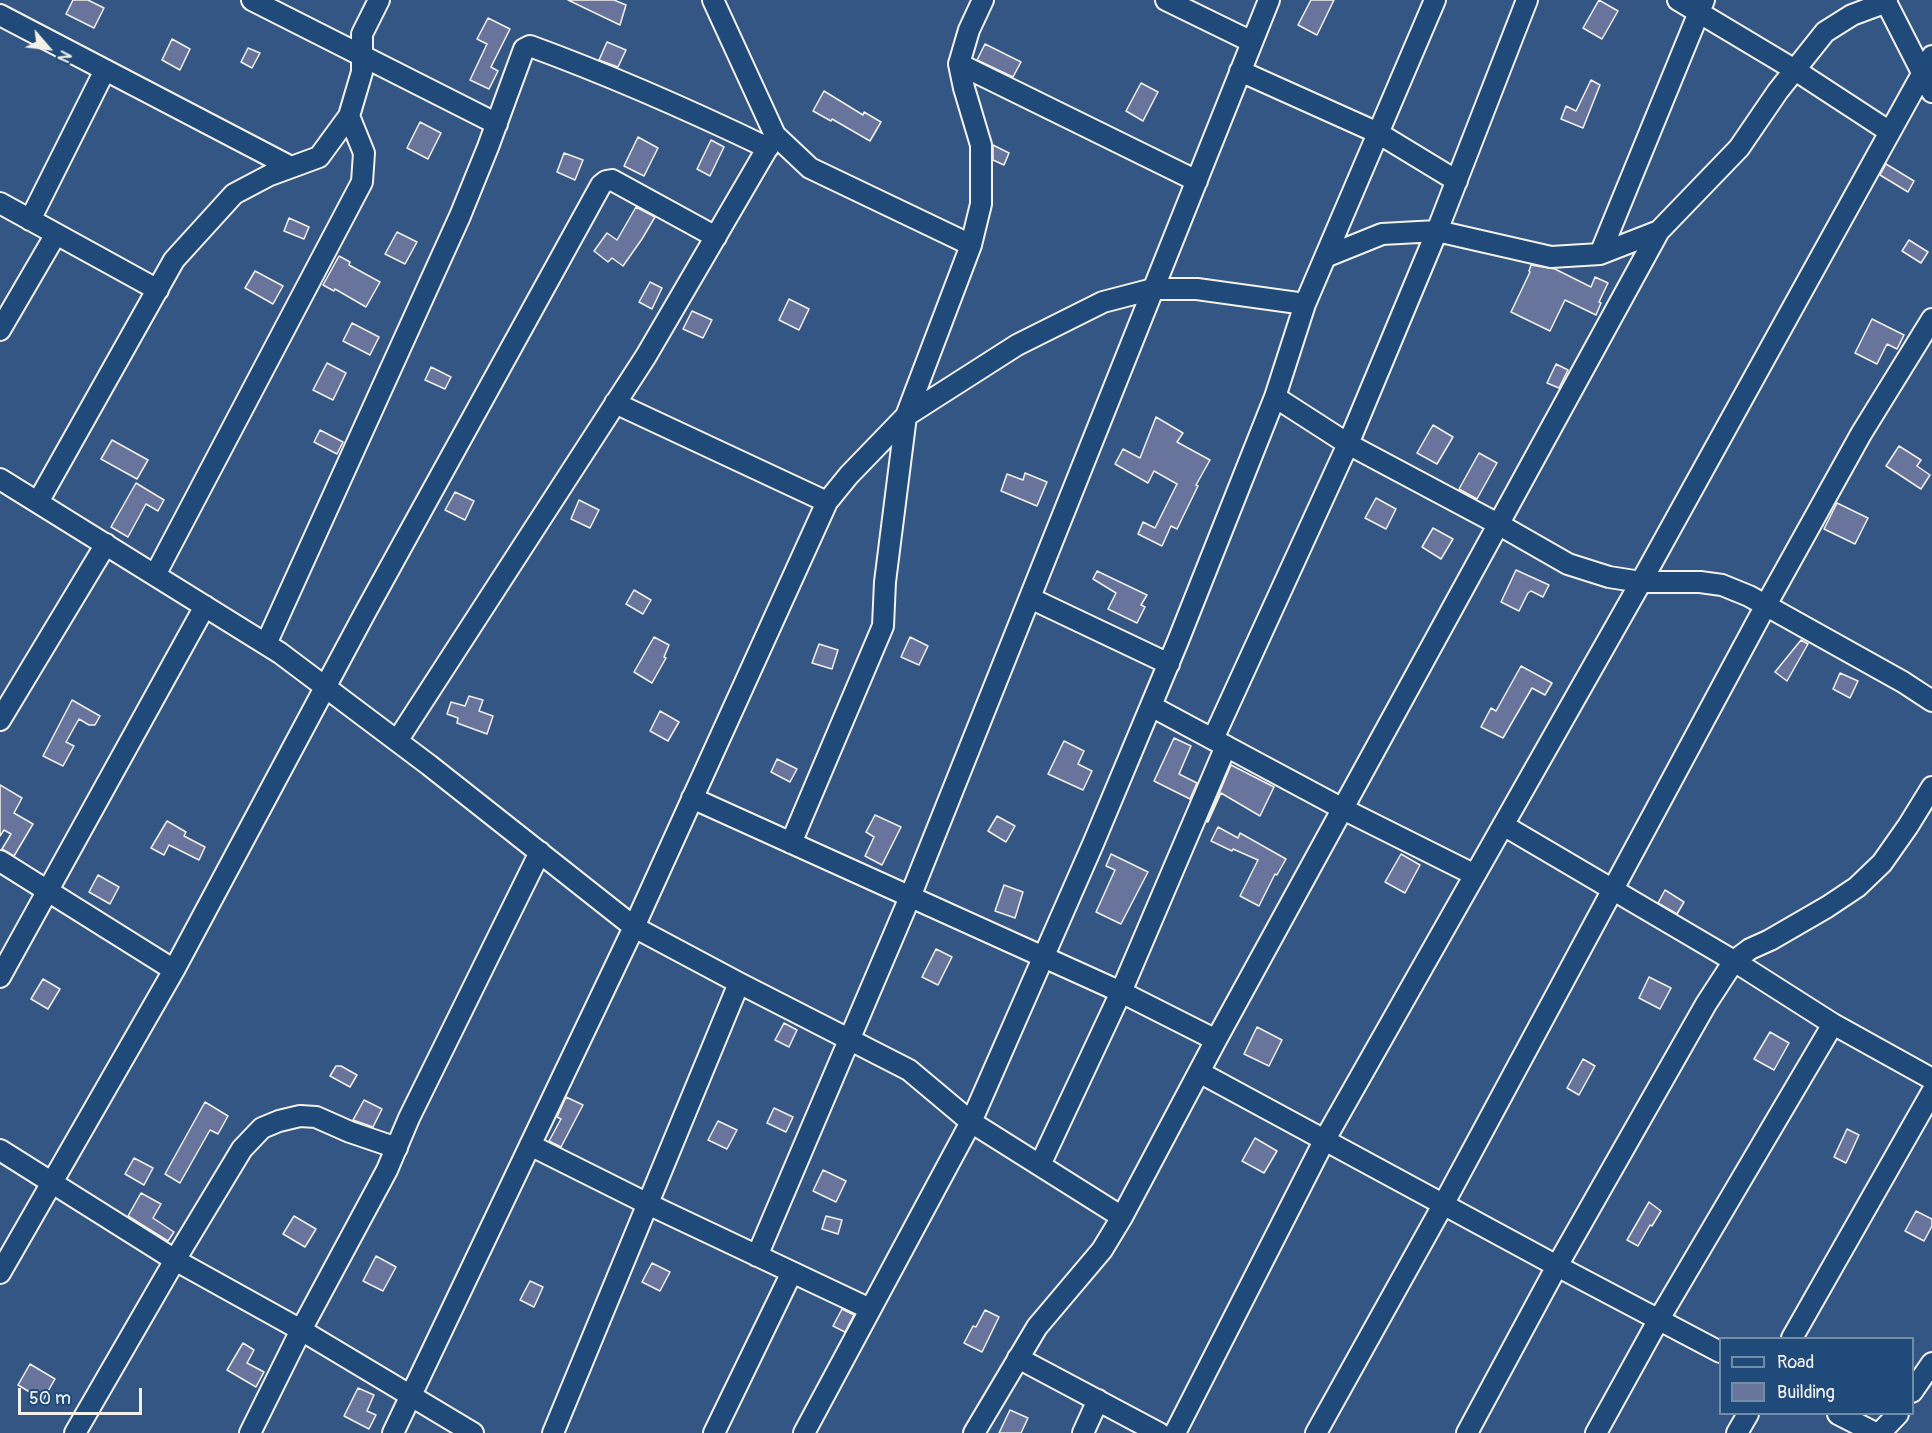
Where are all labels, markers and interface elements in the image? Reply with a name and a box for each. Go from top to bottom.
north arrow [18,18,78,78]
text: N [53,47,75,66]
legend [1719,1337,1914,1415]
text: Road [1777,1351,1814,1374]
scale bar [21,1376,146,1414]
text: Building [1777,1381,1835,1404]
text: 50 m [29,1387,71,1410]

